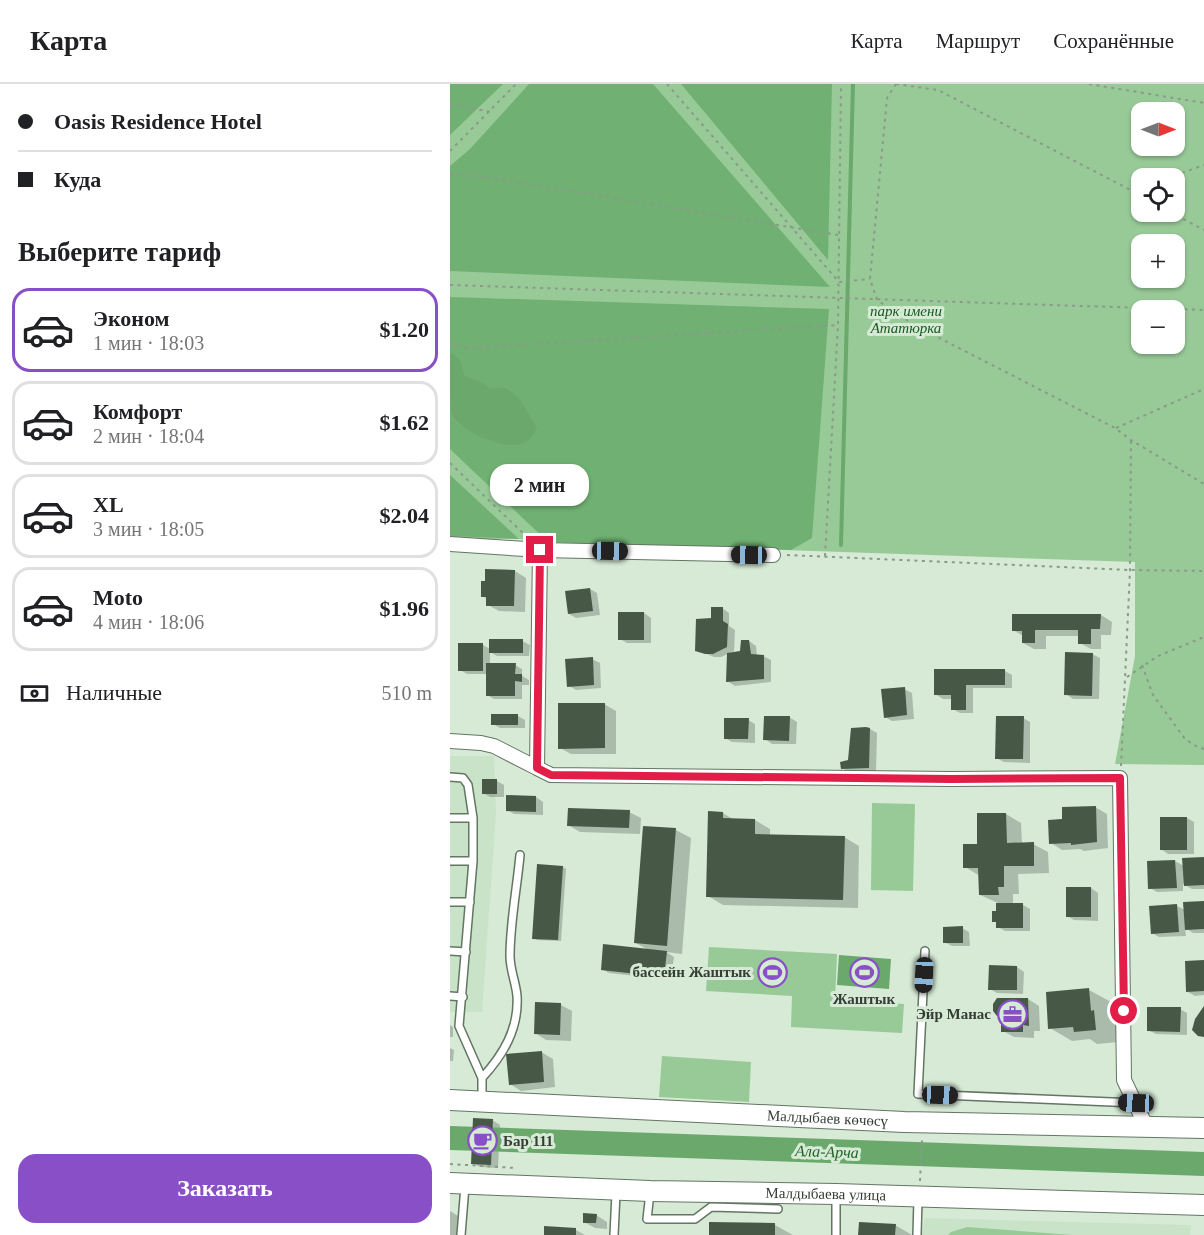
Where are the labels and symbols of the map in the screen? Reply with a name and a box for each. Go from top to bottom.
north arrow [1131,102,1185,156]
park label: парк имени Ататюрка [870,303,942,336]
callout: 2 мин [490,463,590,505]
route end [526,536,553,563]
car [592,542,628,560]
car [731,546,767,564]
sports icon: бассейн Жаштык [756,956,788,988]
sports icon: Жаштык [848,956,880,988]
car [914,957,934,993]
place label: бассейн Жаштык [632,964,751,980]
place label: Жаштык [833,991,896,1007]
route start [1110,997,1137,1024]
office icon: Эйр Манас [996,998,1028,1030]
place label: Эйр Манас [916,1006,991,1022]
car [922,1085,958,1105]
car [1118,1093,1154,1113]
street label: Малдыбаев көчөсү [767,1107,889,1129]
cafe icon: Бар 111 [466,1125,498,1157]
place label: Бар 111 [503,1133,553,1149]
water label: Ала-Арча [794,1142,859,1162]
street label: Малдыбаева улица [765,1185,887,1204]

